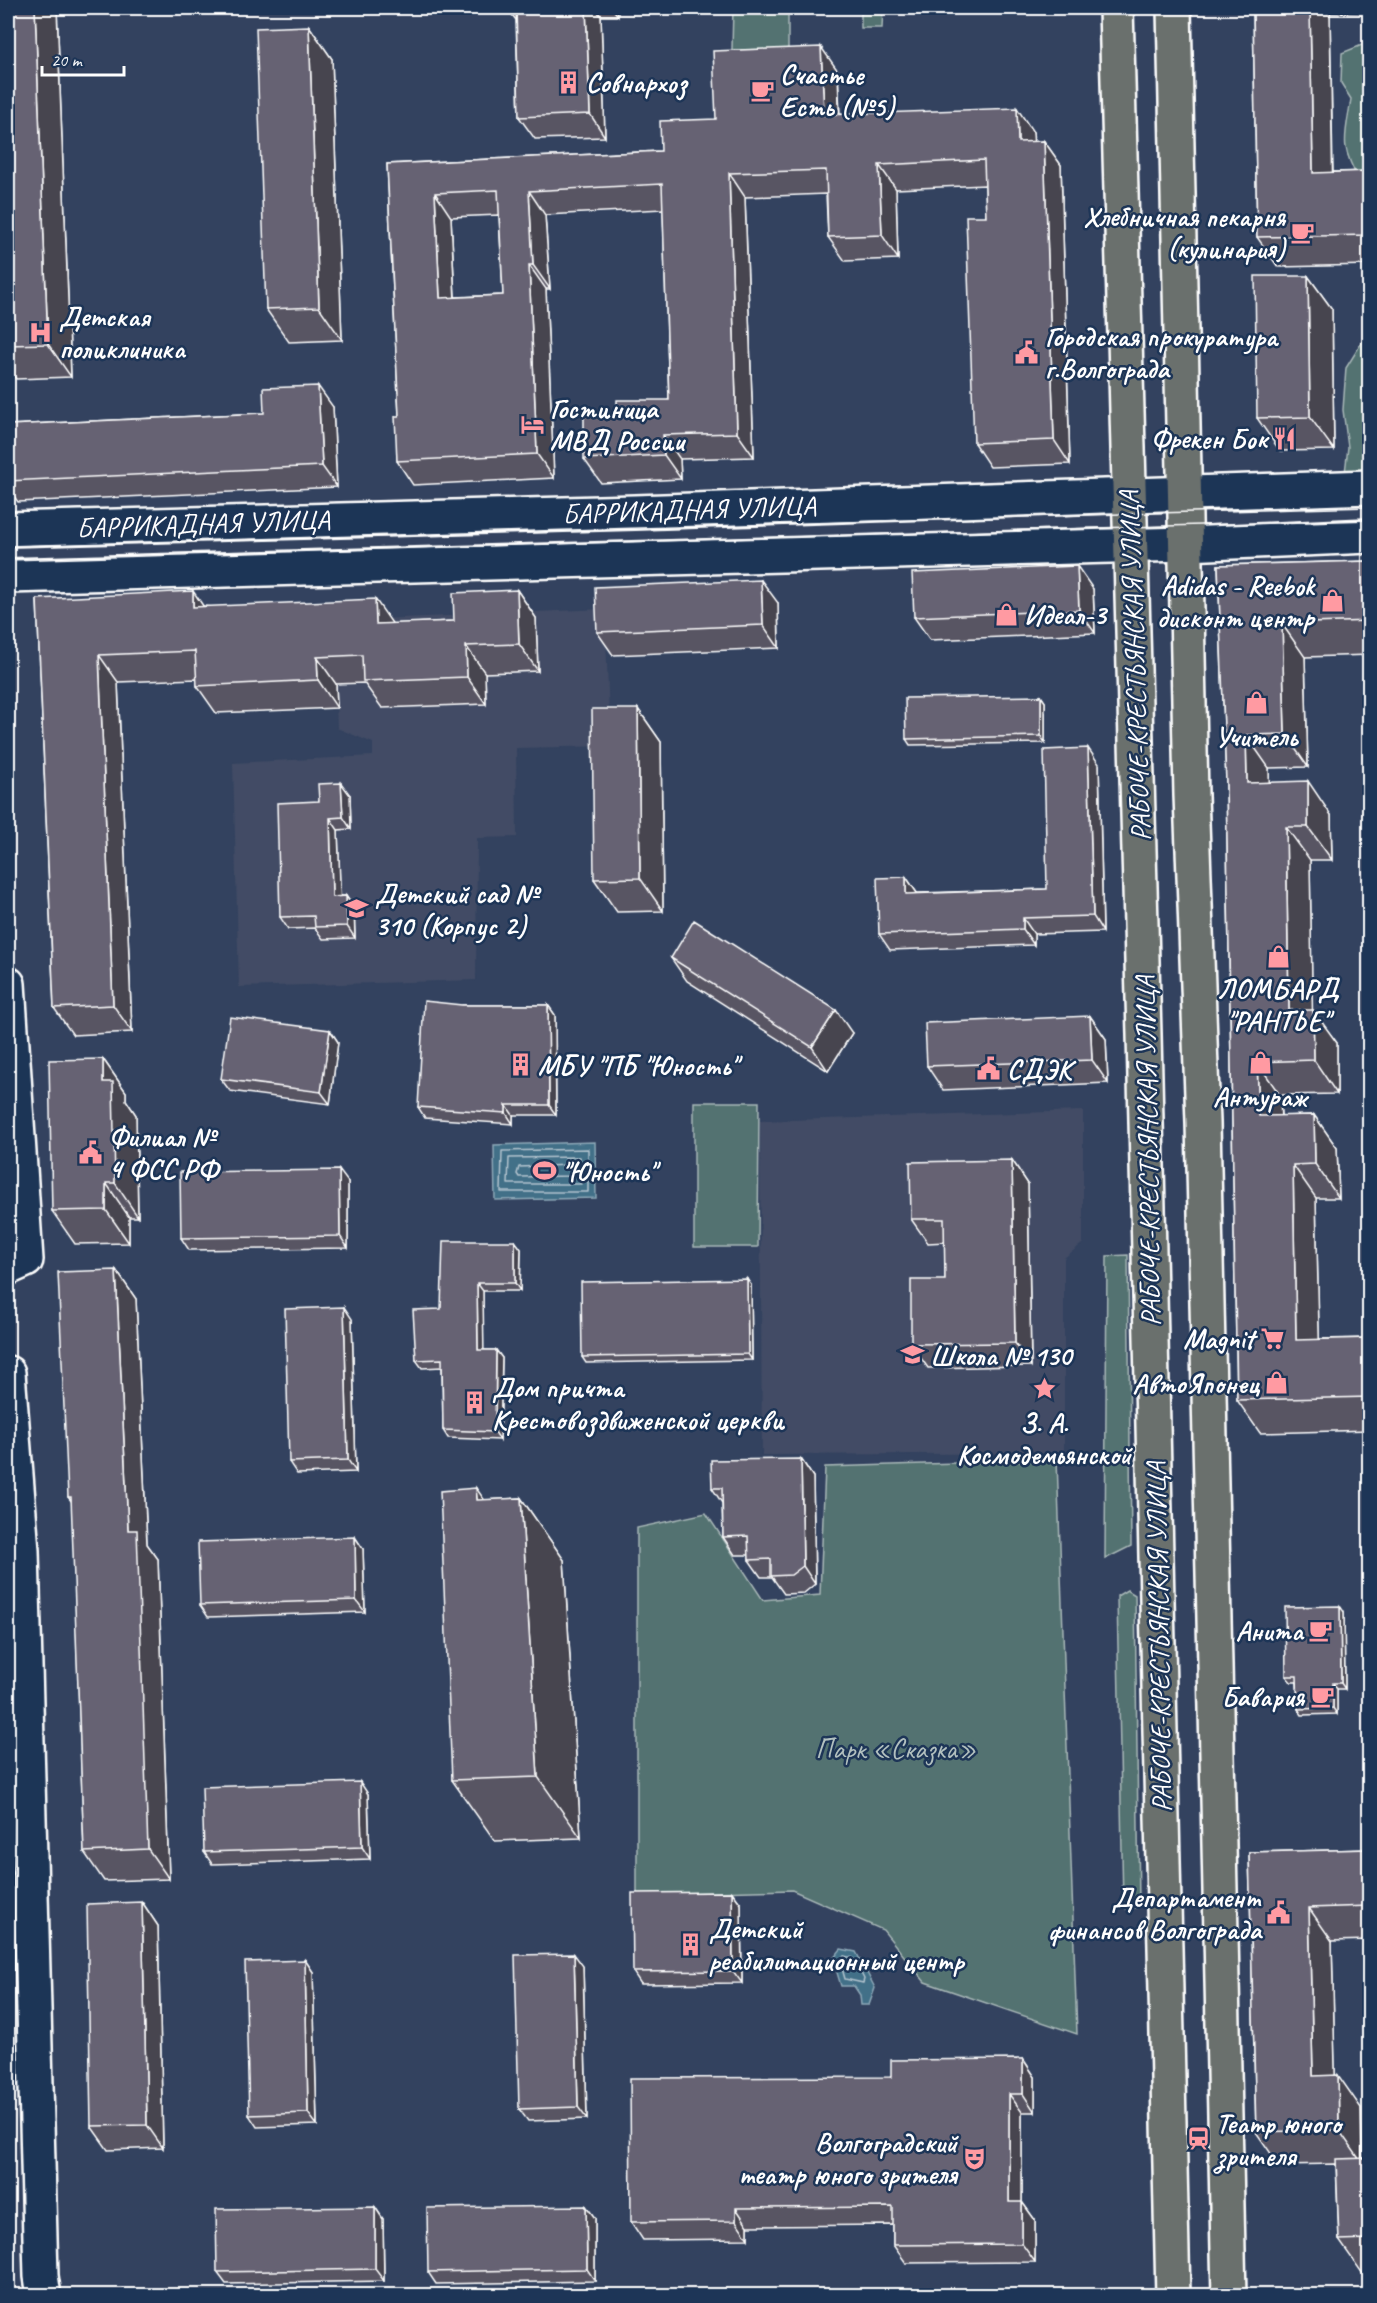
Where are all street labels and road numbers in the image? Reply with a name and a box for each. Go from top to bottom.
street label: БАРРИКАДНАЯ УЛИЦА [562,488,817,531]
street label: РАБОЧЕ-КРЕСТЬЯНСКАЯ УЛИЦА [1111,488,1158,842]
street label: БАРРИКАДНАЯ УЛИЦА [76,502,331,545]
street label: РАБОЧЕ-КРЕСТЬЯНСКАЯ УЛИЦА [1127,974,1168,1327]
street label: РАБОЧЕ-КРЕСТЬЯНСКАЯ УЛИЦА [1138,1460,1179,1813]

